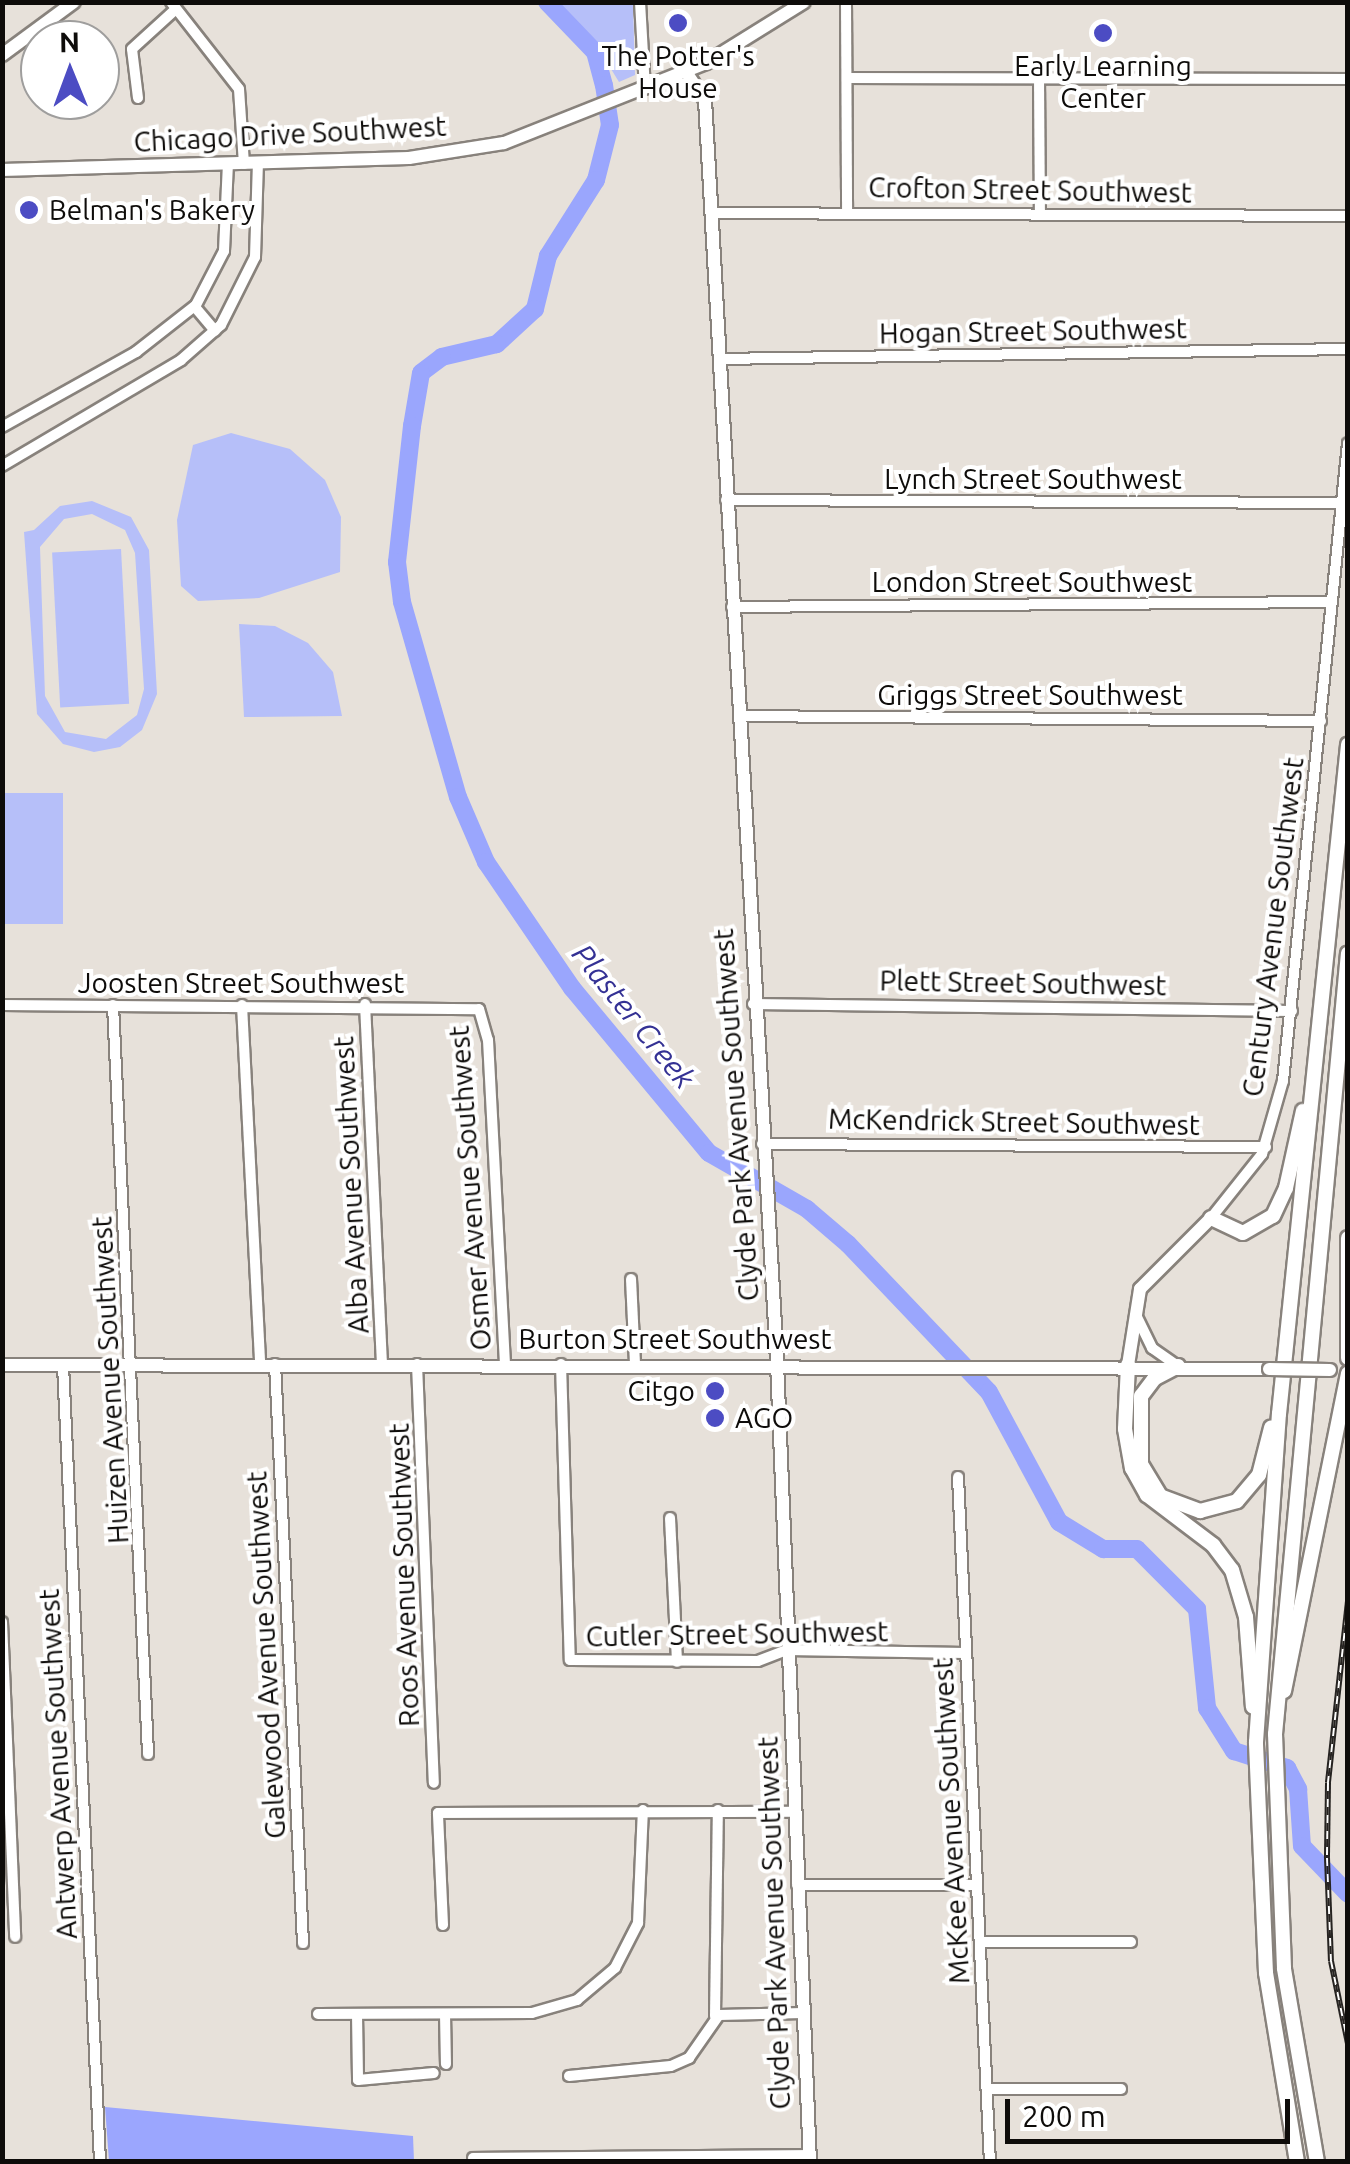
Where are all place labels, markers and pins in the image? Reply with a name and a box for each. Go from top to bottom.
marker: The Potter's House [667,12,689,34]
marker: Early Learning Center [1092,22,1114,44]
place label: The Potter's House [601,39,755,105]
place label: Early Learning Center [1014,49,1192,115]
place label: Belman's Bakery [49,193,255,227]
marker: Belman's Bakery [18,199,40,221]
place label: Citgo [628,1374,695,1408]
marker: Citgo [704,1380,726,1402]
place label: AGO [735,1401,793,1435]
marker: AGO [704,1407,726,1429]

